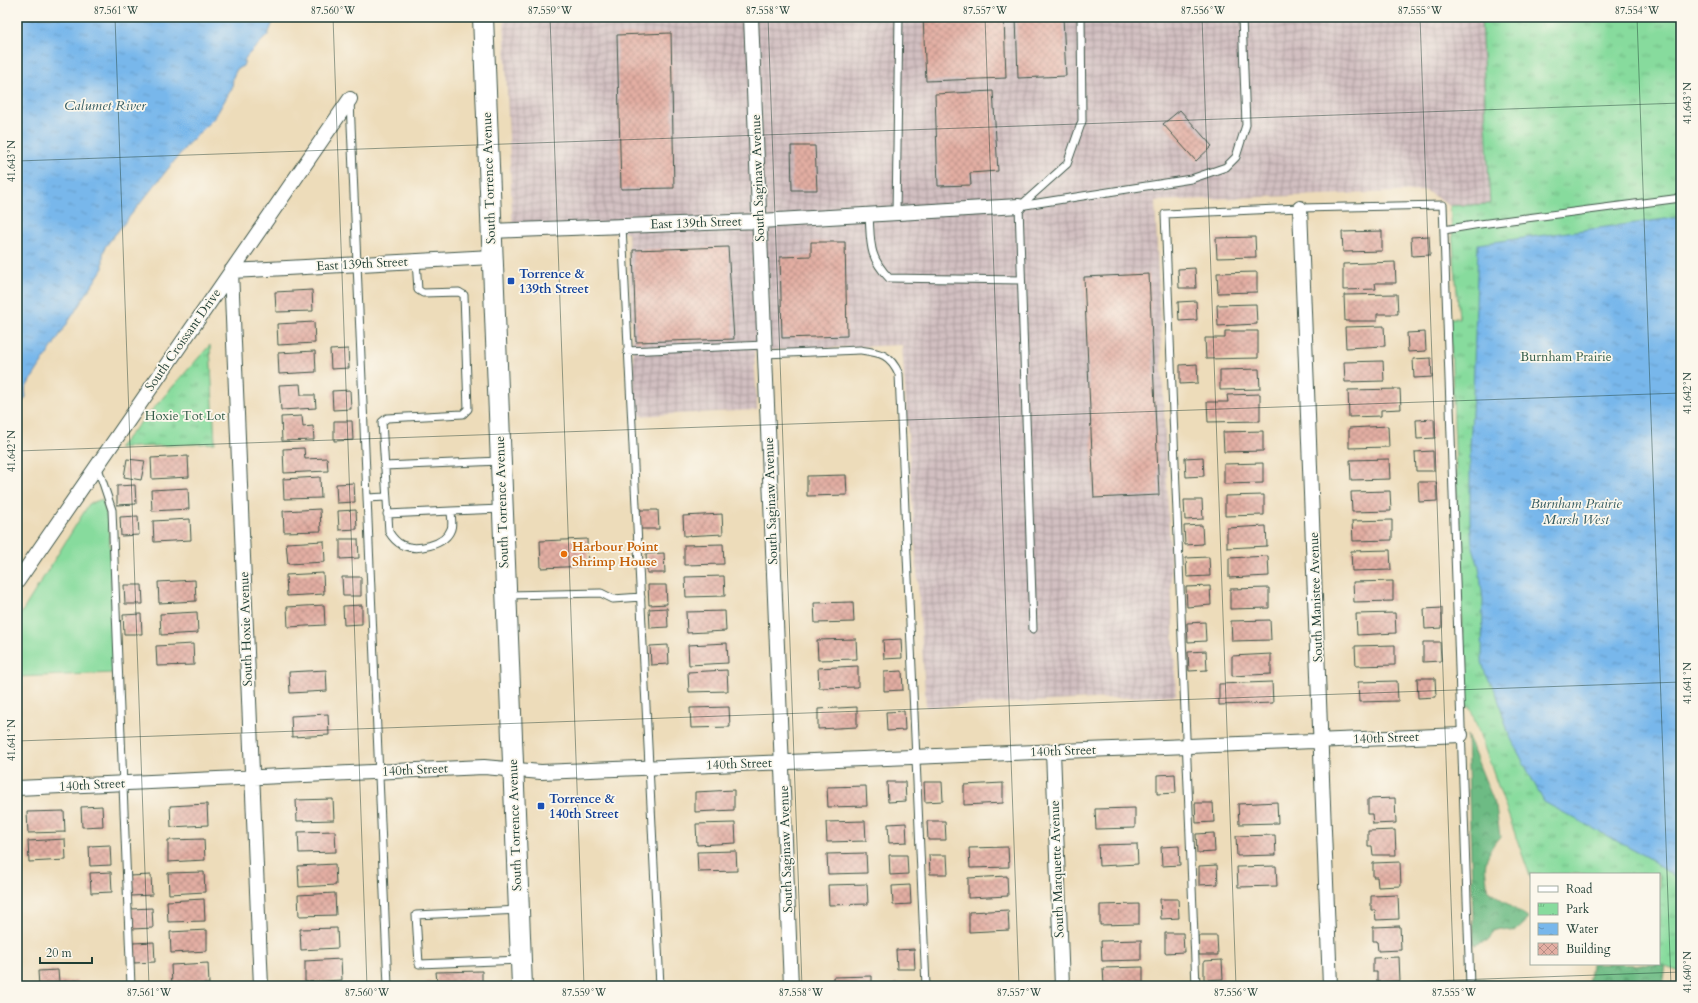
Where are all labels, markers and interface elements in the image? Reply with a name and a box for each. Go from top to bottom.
text: 87.561°W [94,4,139,18]
text: 87.560°W [311,4,356,18]
text: 87.559°W [528,4,573,18]
text: 87.558°W [746,4,791,18]
text: 87.557°W [963,4,1008,18]
text: 87.556°W [1181,4,1226,18]
text: 87.555°W [1398,4,1443,18]
text: 87.554°W [1615,4,1660,18]
text: 41.643°N [1681,82,1695,124]
water label: Calumet River [64,96,146,115]
street label: South Torrence Avenue [478,112,500,244]
street label: South Saginaw Avenue [747,114,769,242]
text: 41.643°N [5,140,19,182]
street label: East 139th Street [650,212,742,234]
street label: East 139th Street [316,253,408,275]
place label: Torrence & 139th Street [519,265,589,298]
marker: Torrence & 139th Street [506,276,516,286]
street label: South Croissant Drive [141,285,225,395]
park label: Burnham Prairie [1520,348,1612,366]
text: 41.642°N [1681,372,1695,414]
park label: Hoxie Tot Lot [145,407,225,425]
text: 41.642°N [5,430,19,472]
street label: South Torrence Avenue [491,436,513,568]
street label: South Saginaw Avenue [760,437,782,565]
water label: Burnham Prairie Marsh West [1530,494,1622,529]
street label: South Manistee Avenue [1305,532,1327,662]
place label: Harbour Point Shrimp House [572,538,658,571]
marker: Harbour Point Shrimp House [559,549,569,559]
street label: South Hoxie Avenue [235,571,257,687]
text: 41.641°N [1681,662,1695,704]
text: 41.641°N [5,719,19,761]
street label: 140th Street [1353,728,1419,748]
street label: 140th Street [1030,741,1096,761]
street label: 140th Street [706,754,772,774]
street label: 140th Street [382,759,448,781]
street label: South Torrence Avenue [504,759,526,891]
street label: 140th Street [59,774,125,796]
street label: South Saginaw Avenue [775,785,797,913]
place label: Torrence & 140th Street [549,790,619,823]
street label: South Marquette Avenue [1046,800,1068,938]
marker: Torrence & 140th Street [536,801,546,811]
legend [1530,873,1660,965]
text: Road [1566,881,1593,897]
text: Park [1566,901,1590,917]
text: Water [1565,921,1599,937]
scale bar [40,939,92,965]
text: Building [1566,941,1611,957]
text: 20 m [46,945,73,961]
text: 41.640°N [1681,951,1695,993]
text: 87.561°W [127,986,172,1000]
text: 87.560°W [345,986,390,1000]
text: 87.559°W [562,986,607,1000]
text: 87.558°W [779,986,824,1000]
text: 87.557°W [997,986,1042,1000]
text: 87.556°W [1214,986,1259,1000]
text: 87.555°W [1432,986,1477,1000]

